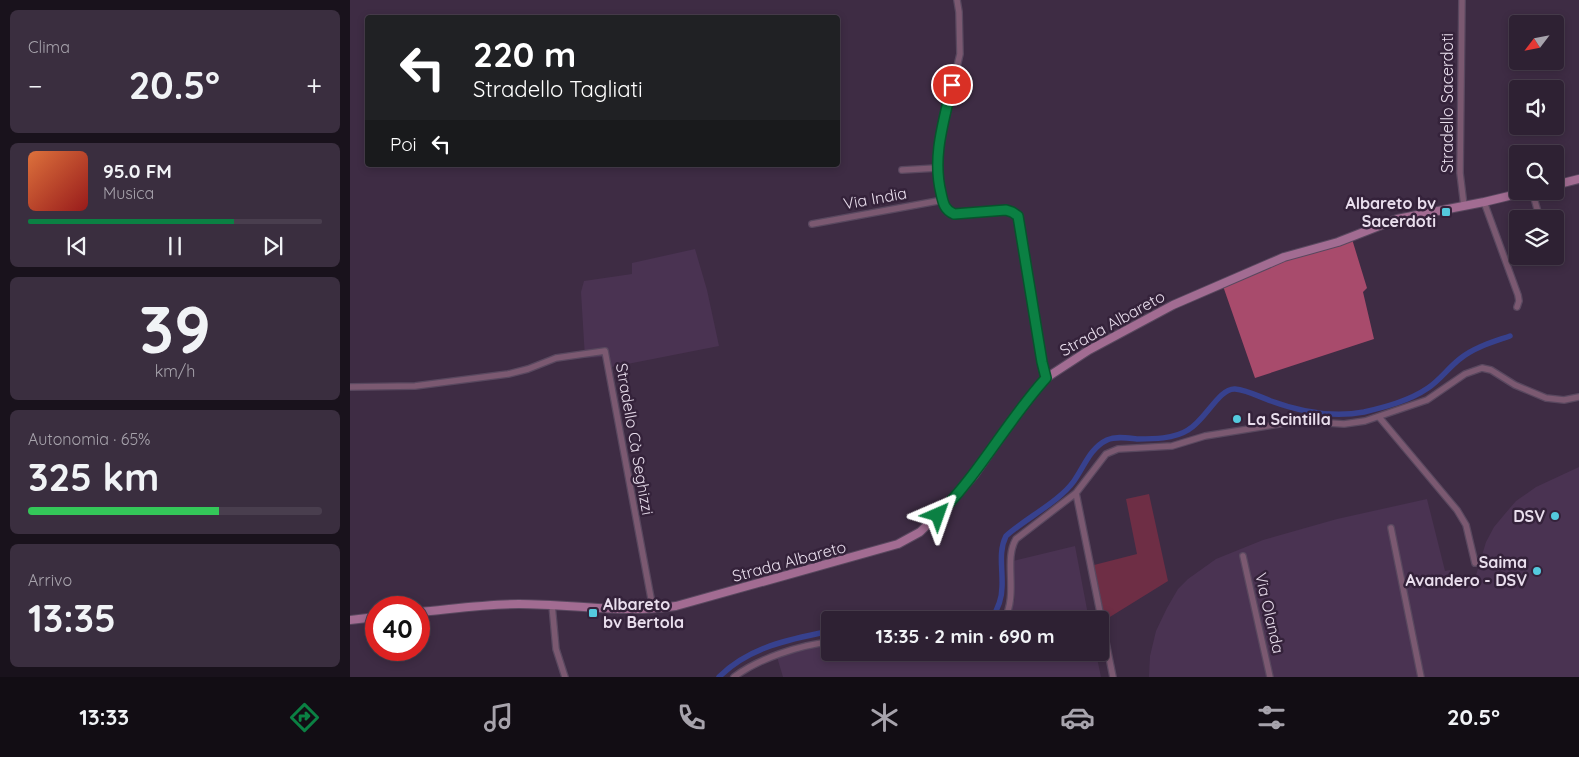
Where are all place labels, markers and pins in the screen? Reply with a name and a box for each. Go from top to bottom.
pin [931,64,973,106]
place label: Albareto bv Sacerdoti [1345,193,1436,231]
marker: Albareto bv Sacerdoti [1440,206,1452,218]
place label: La Scintilla [1247,409,1331,429]
marker: La Scintilla [1231,413,1243,425]
place label: DSV [1513,506,1545,526]
marker: DSV [1549,510,1561,522]
place label: Saima Avandero - DSV [1405,552,1527,590]
marker: Saima Avandero - DSV [1531,565,1543,577]
place label: Albareto bv Bertola [603,594,684,632]
marker: Albareto bv Bertola [587,607,599,619]

